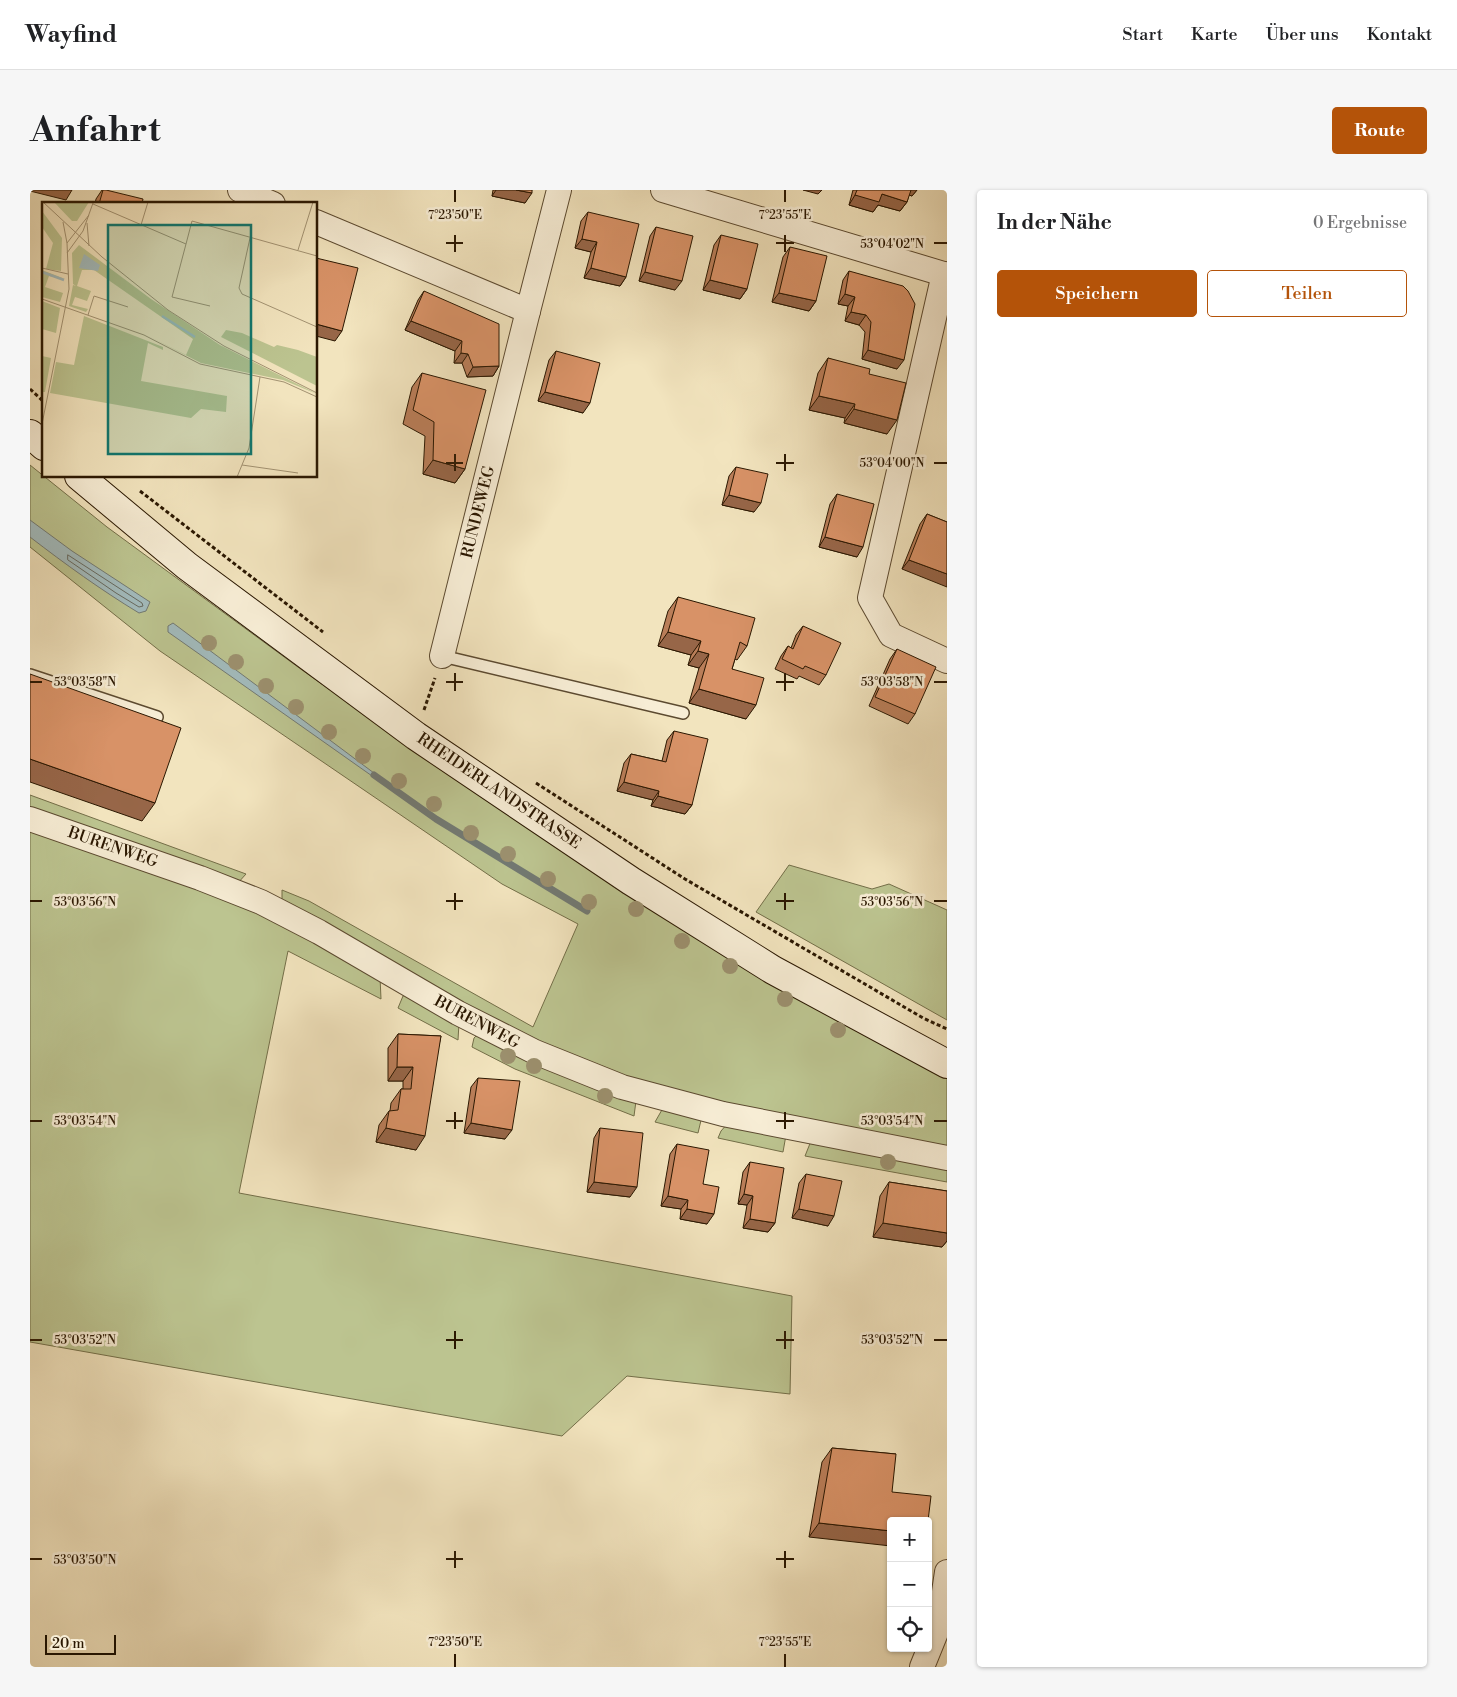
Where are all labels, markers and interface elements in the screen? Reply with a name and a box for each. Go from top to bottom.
text: Wayfind [25,20,117,50]
text: Start [1122,23,1163,46]
text: Karte [1191,23,1238,46]
text: Über uns [1266,23,1339,46]
text: Kontakt [1367,23,1432,46]
button: Route [1332,107,1427,154]
text: Anfahrt [30,109,161,152]
inset map [42,202,318,478]
text: 7°23'50"E [428,208,482,223]
text: 7°23'55"E [759,208,811,223]
text: In der Nähe [997,210,1112,236]
text: 0 Ergebnisse [1313,213,1407,233]
text: 53°04'02"N [860,237,924,252]
button: Speichern [997,270,1197,317]
button: Teilen [1207,270,1407,317]
text: 53°04'00"N [860,456,925,471]
street label: RUNDEWEG [457,463,499,560]
text: 53°03'58"N [54,675,116,690]
text: 53°03'58"N [861,675,923,690]
street label: RHEIDERLANDSTRASSE [413,729,585,853]
street label: BURENWEG [64,822,161,872]
text: 53°03'56"N [54,895,116,910]
text: 53°03'56"N [861,895,923,910]
street label: BURENWEG [430,991,523,1053]
text: 53°03'54"N [54,1114,116,1129]
text: 53°03'54"N [861,1114,923,1129]
text: 53°03'52"N [54,1333,116,1348]
text: 53°03'52"N [861,1333,923,1348]
map controls [887,1517,932,1652]
button: + [887,1517,932,1562]
text: 53°03'50"N [53,1553,117,1568]
button: − [887,1562,932,1607]
button: locate [887,1607,932,1652]
scale bar [45,1632,116,1655]
text: 20 m [52,1635,84,1653]
text: 7°23'50"E [428,1635,482,1650]
text: 7°23'55"E [759,1635,811,1650]

